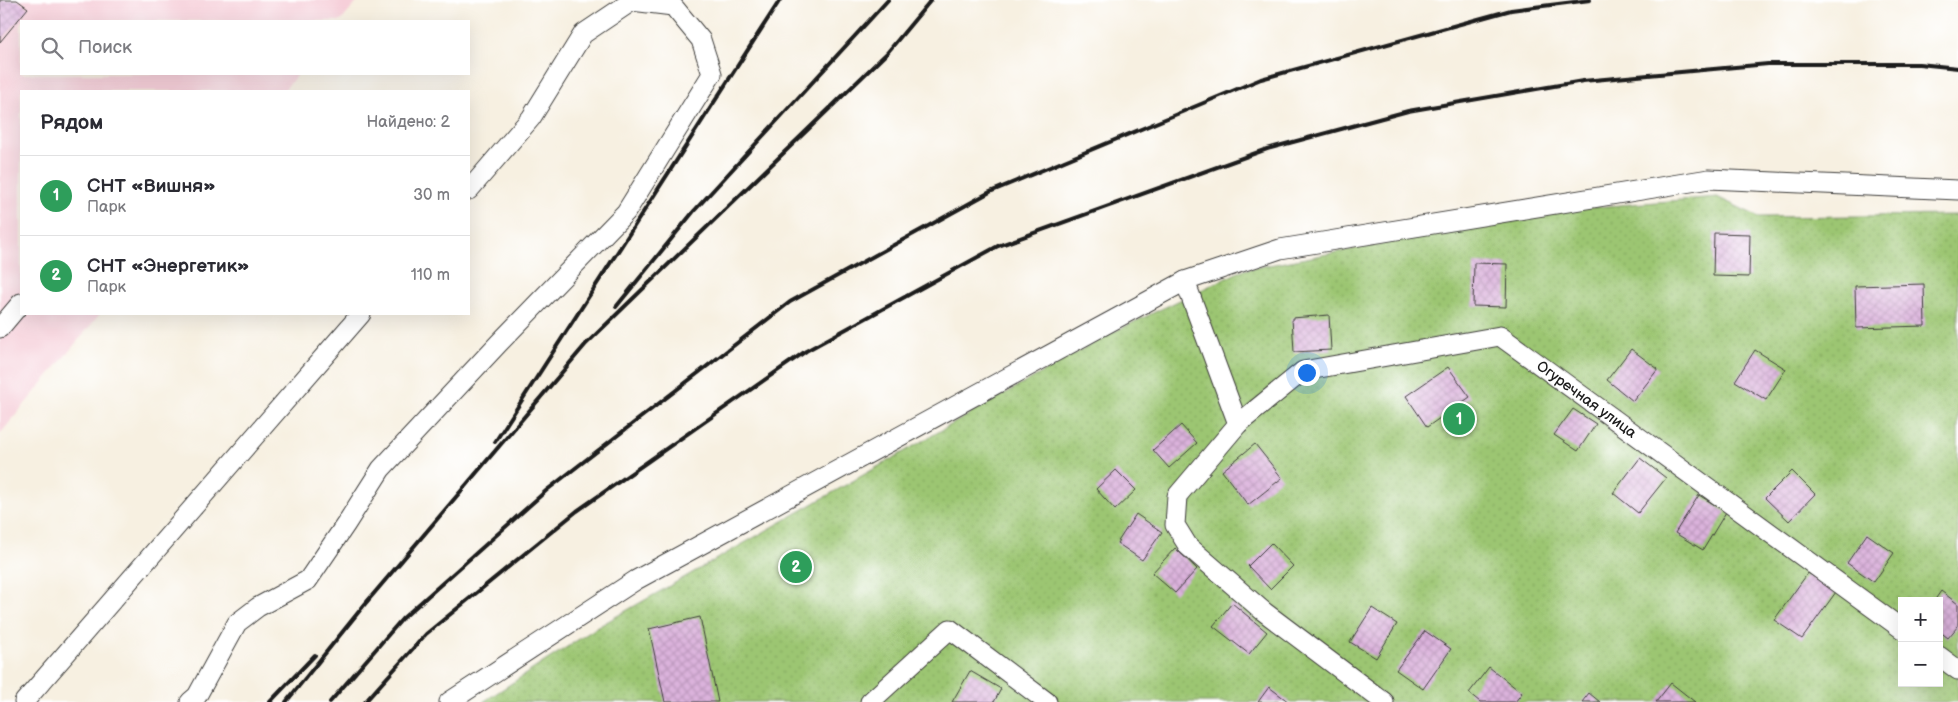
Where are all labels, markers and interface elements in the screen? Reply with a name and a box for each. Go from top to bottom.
search box [20,20,470,75]
icon: search [38,34,66,62]
text: Поиск [78,36,132,59]
text: Рядом [40,110,103,135]
text: Найдено: 2 [366,113,450,132]
text: СНТ «Вишня» [87,175,216,198]
text: 1 [53,186,59,205]
text: 30 m [413,186,450,205]
text: Парк [87,198,126,217]
text: СНТ «Энергетик» [87,255,250,278]
text: 2 [51,266,61,285]
text: 110 m [411,266,450,285]
text: Парк [87,278,126,297]
street label: Огуречная улица [1533,356,1641,442]
your location [1294,360,1320,386]
pin: 1 [1443,400,1475,438]
pin: 2 [780,548,812,586]
map controls [1898,597,1943,687]
button: + [1898,597,1943,642]
button: − [1898,642,1943,687]

